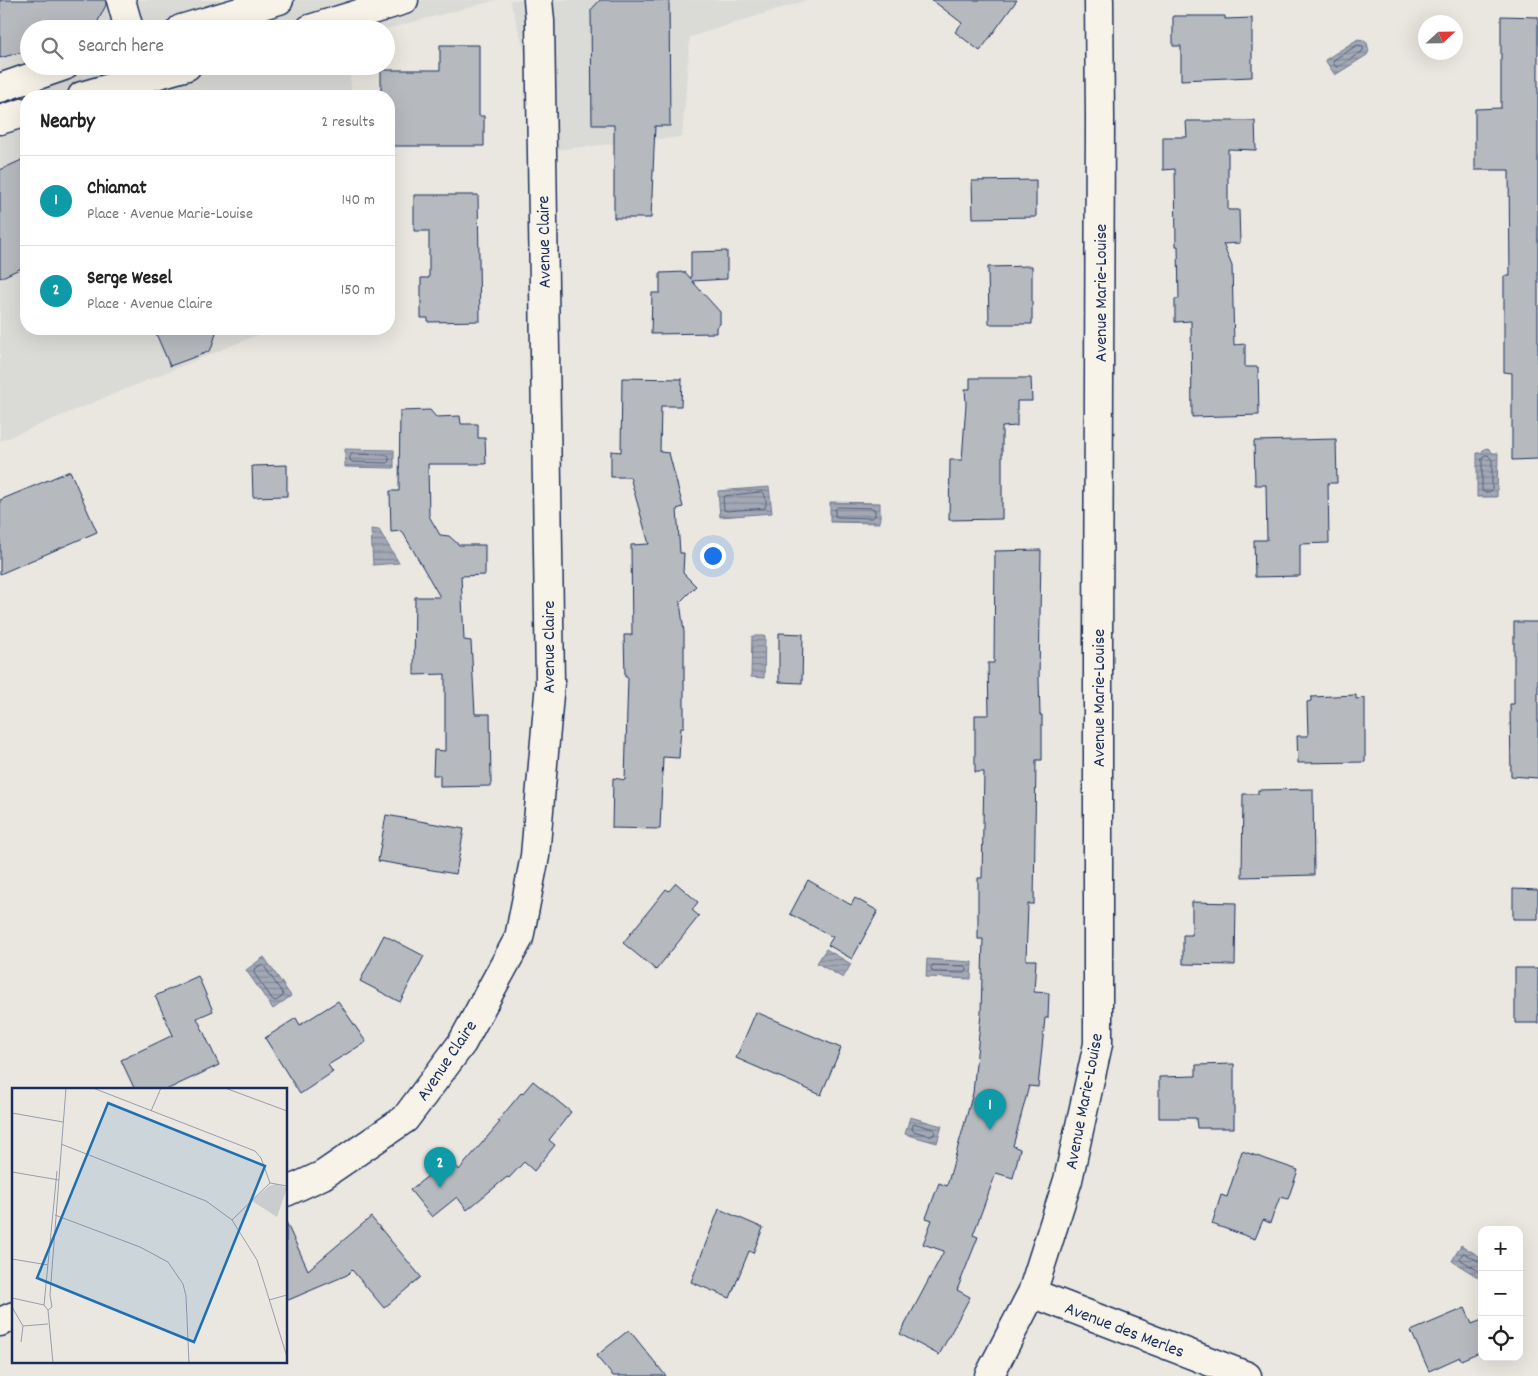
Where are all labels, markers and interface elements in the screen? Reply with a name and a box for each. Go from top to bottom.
north arrow [1418,15,1463,60]
search box [20,20,395,75]
icon: search [38,34,66,62]
text: Search here [78,34,164,61]
text: Nearby [40,108,95,138]
text: 2 results [321,111,375,134]
text: Chiamat [87,176,146,203]
text: 1 [54,189,58,212]
text: 140 m [341,189,375,212]
street label: Avenue Claire [532,195,559,289]
text: Place · Avenue Marie-Louise [87,203,253,226]
street label: Avenue Marie-Louise [1090,224,1115,362]
text: Serge Wesel [87,266,172,293]
text: 2 [53,279,60,302]
text: 150 m [341,279,375,302]
text: Place · Avenue Claire [87,293,213,316]
your location [700,543,726,569]
street label: Avenue Claire [538,600,563,693]
street label: Avenue Marie-Louise [1088,629,1113,767]
street label: Avenue Claire [412,1016,484,1107]
street label: Avenue Marie-Louise [1060,1031,1111,1172]
inset map [12,1088,288,1364]
pin: 1 [974,1089,1006,1130]
pin: 2 [424,1147,456,1188]
map controls [1478,1226,1523,1361]
button: + [1478,1226,1523,1271]
button: − [1478,1271,1523,1316]
street label: Avenue des Merles [1061,1297,1188,1366]
button: locate [1478,1316,1523,1361]

